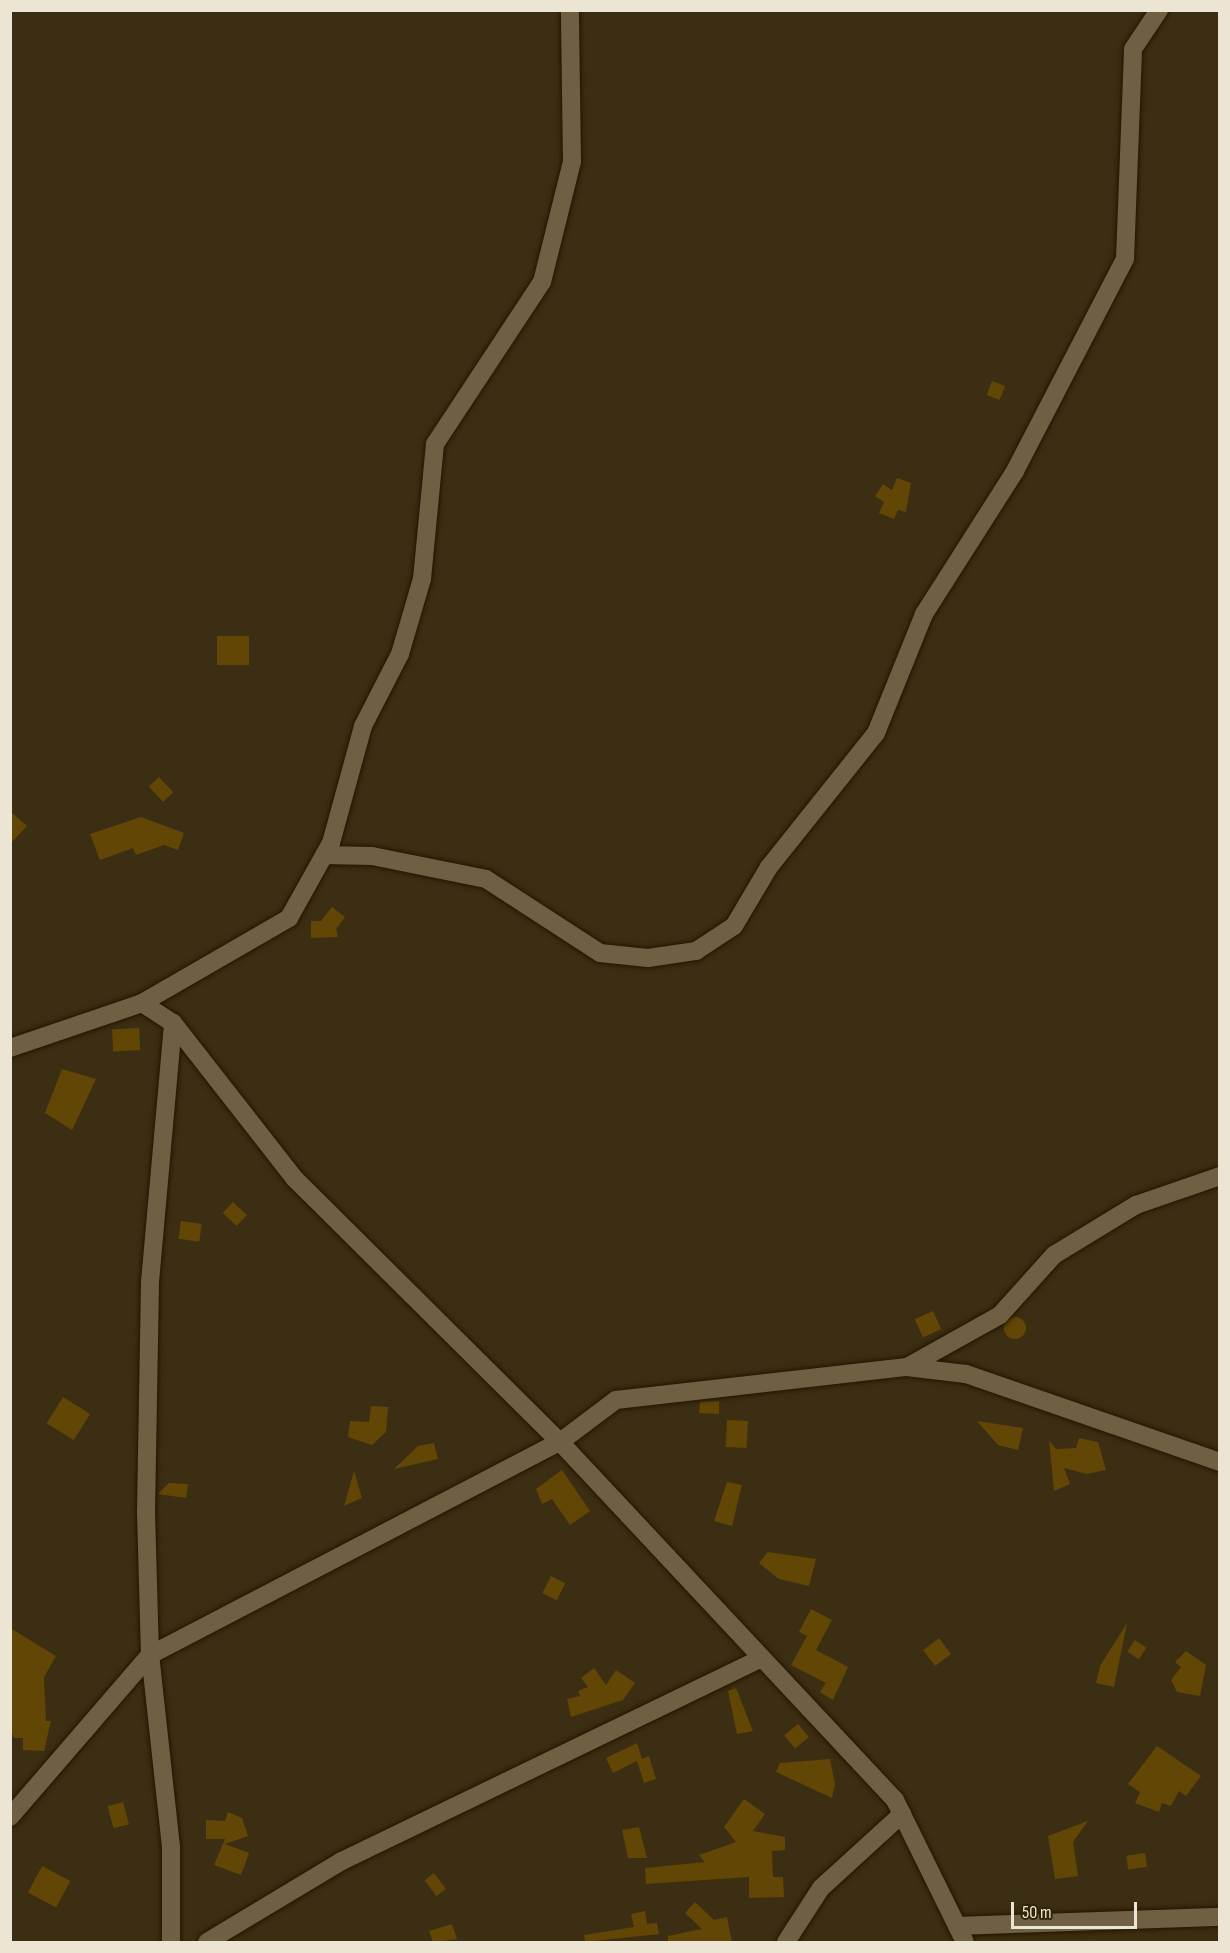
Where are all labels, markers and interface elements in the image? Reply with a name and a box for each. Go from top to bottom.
scale bar [1014,1890,1140,1928]
text: 50 m [1022,1902,1052,1923]

